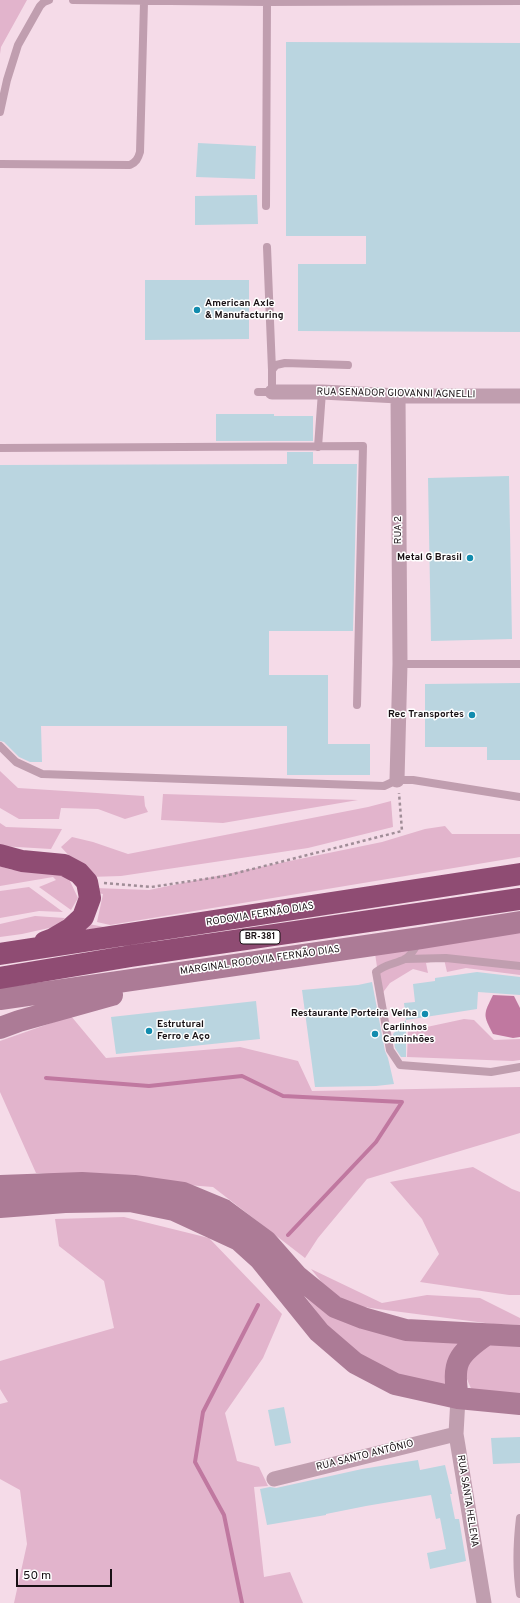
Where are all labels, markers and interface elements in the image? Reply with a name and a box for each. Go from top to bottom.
place label: American Axle & Manufacturing [205,298,283,322]
marker: American Axle & Manufacturing [192,305,202,315]
street label: RUA SENADOR GIOVANNI AGNELLI [317,387,475,401]
street label: RUA 2 [393,516,405,544]
place label: Metal G Brasil [397,552,462,564]
marker: Metal G Brasil [465,553,475,563]
place label: Rec Transportes [388,709,464,721]
marker: Rec Transportes [467,710,477,720]
street label: RODOVIA FERNÃO DIAS [205,901,315,929]
road number: BR-381 [240,930,280,944]
street label: MARGINAL RODOVIA FERNÃO DIAS [179,944,341,978]
place label: Restaurante Porteira Velha [291,1008,417,1020]
marker: Restaurante Porteira Velha [420,1009,430,1019]
place label: Estrutural Ferro e Aço [157,1019,210,1042]
place label: Carlinhos Caminhões [383,1022,435,1046]
marker: Estrutural Ferro e Aço [144,1026,154,1036]
marker: Carlinhos Caminhões [370,1029,380,1039]
street label: RUA SANTO ANTÔNIO [315,1438,415,1474]
street label: RUA SANTA HELENA [454,1454,480,1548]
scale bar [18,1561,114,1587]
text: 50 m [23,1568,51,1584]

